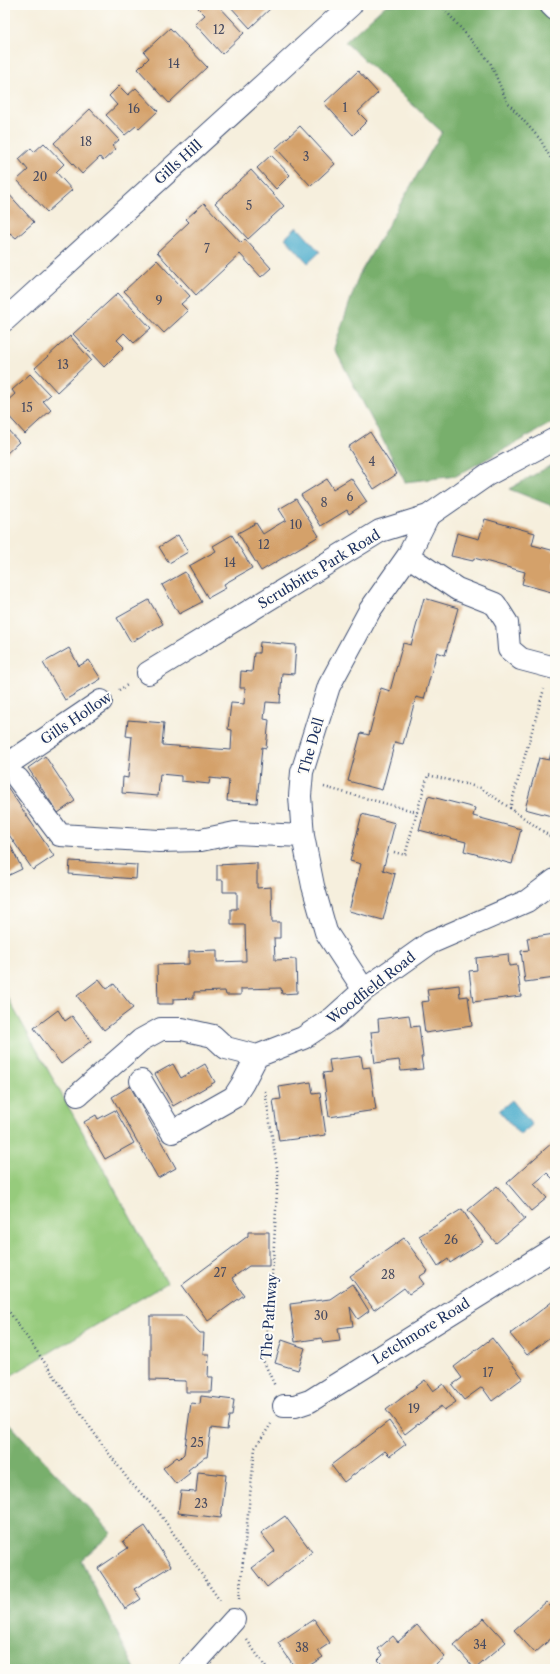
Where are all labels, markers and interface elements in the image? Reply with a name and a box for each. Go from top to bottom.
house number: 12 [213,22,225,37]
house number: 14 [168,56,180,71]
house number: 1 [342,100,348,115]
house number: 16 [128,101,140,116]
house number: 18 [80,134,92,149]
street label: Gills Hill [150,136,206,188]
house number: 3 [303,149,309,164]
house number: 20 [33,169,47,184]
house number: 5 [246,198,252,213]
house number: 7 [204,241,210,256]
house number: 9 [155,293,163,308]
house number: 13 [57,357,69,372]
house number: 15 [21,400,33,415]
house number: 4 [369,454,376,469]
house number: 6 [346,489,354,504]
house number: 8 [320,495,328,510]
house number: 10 [290,517,302,532]
street label: Scrubbitts Park Road [255,525,384,613]
house number: 12 [258,537,270,552]
house number: 14 [224,555,236,570]
street label: Gills Hollow [37,687,115,748]
street label: The Dell [294,715,328,777]
street label: Woodfield Road [322,948,419,1029]
house number: 26 [444,1232,458,1247]
house number: 27 [214,1265,226,1280]
house number: 28 [381,1267,395,1282]
street label: The Pathway [257,1273,281,1361]
street label: Letchmore Road [369,1294,473,1368]
house number: 30 [314,1308,328,1323]
house number: 17 [483,1365,494,1380]
house number: 19 [408,1401,420,1416]
house number: 25 [190,1435,204,1450]
house number: 23 [194,1496,208,1511]
house number: 34 [473,1637,487,1652]
house number: 38 [295,1640,309,1655]

